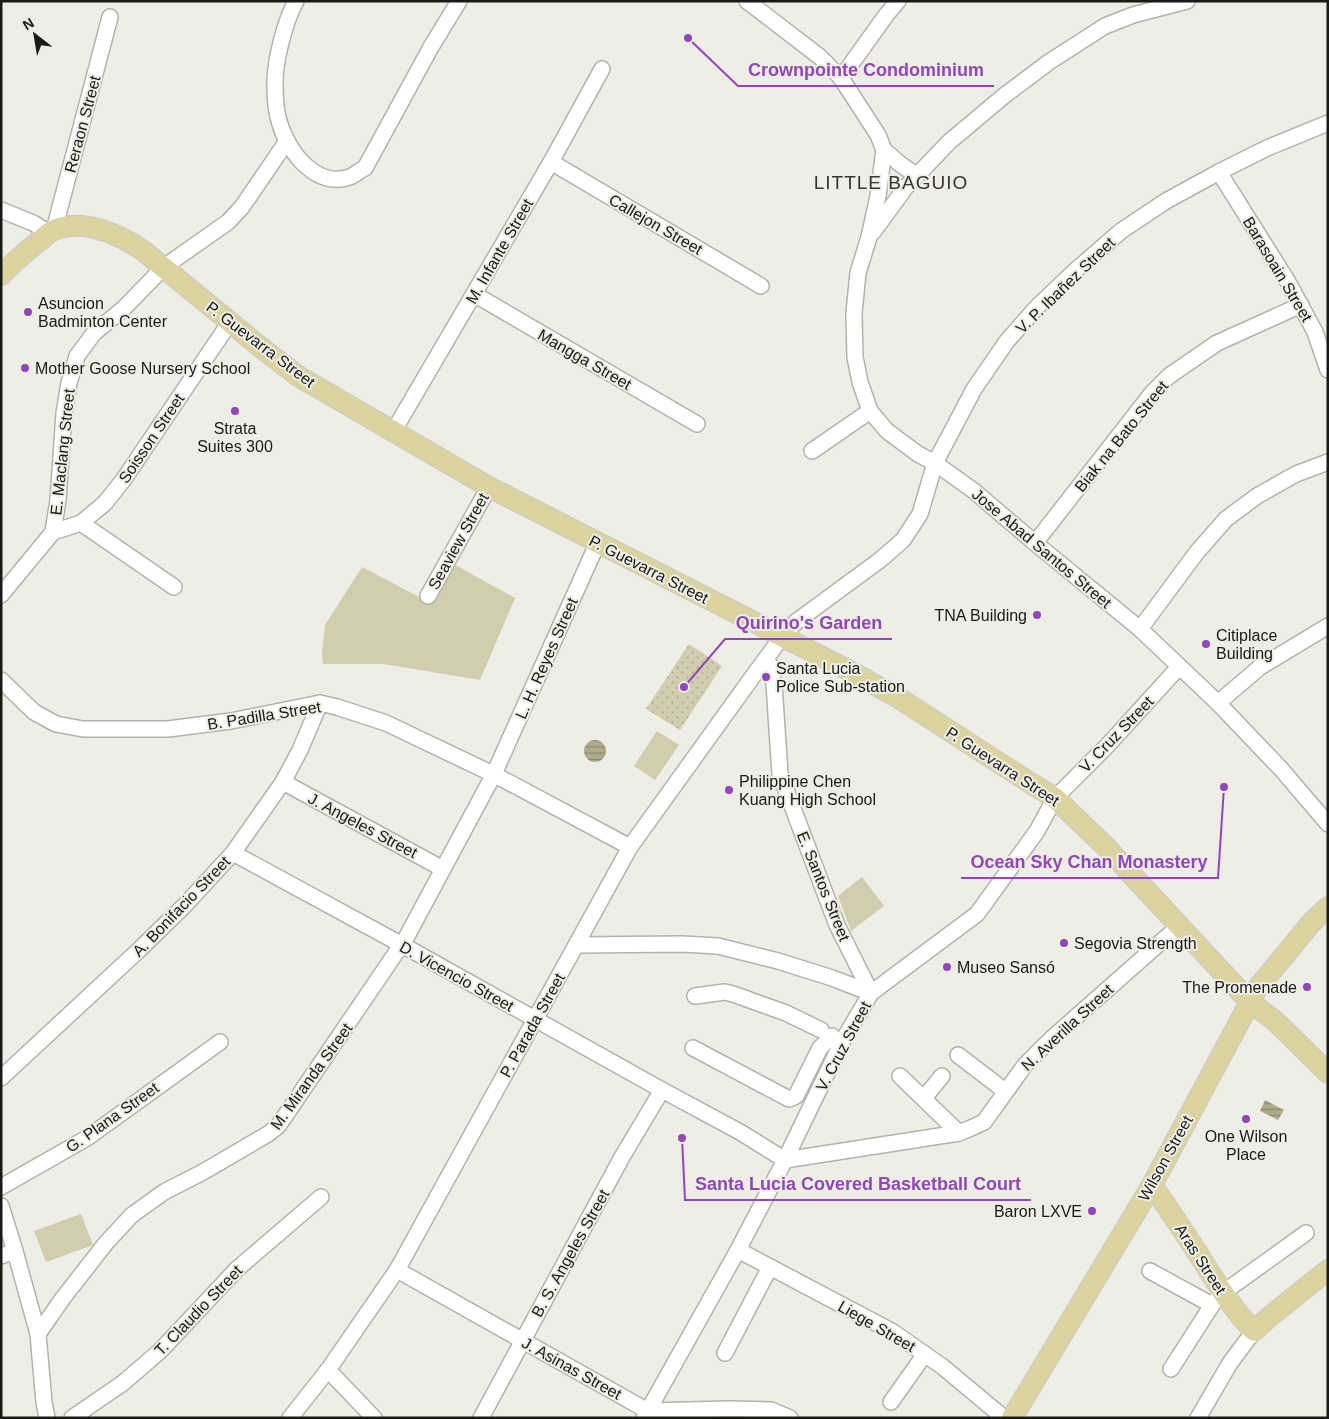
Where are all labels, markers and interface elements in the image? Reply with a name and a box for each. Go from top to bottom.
north arrow [10,10,60,60]
text: N [20,14,37,33]
callout: Crownpointe Condominium [738,53,994,86]
text: Crownpointe Condominium [748,60,984,80]
street label: Reraon Street [61,73,104,174]
district label: LITTLE BAGUIO [814,172,968,193]
street label: Callejon Street [606,191,706,258]
street label: M. Infante Street [463,195,537,307]
street label: Barasoain Street [1240,214,1316,325]
street label: V. P. Ibañez Street [1012,233,1119,337]
place label: Asuncion Badminton Center [38,295,168,330]
street label: P. Guevarra Street [203,298,319,391]
marker: Asuncion Badminton Center [22,306,34,318]
street label: Mangga Street [535,326,635,393]
place label: Mother Goose Nursery School [35,360,250,377]
marker: Mother Goose Nursery School [19,362,31,374]
street label: Biak na Bato Street [1071,377,1172,495]
street label: E. Maclang Street [47,387,78,516]
street label: Soisson Street [115,390,188,486]
marker: Strata Suites 300 [229,405,241,417]
place label: Strata Suites 300 [197,420,273,455]
street label: Jose Abad Santos Street [969,485,1115,612]
street label: Seaview Street [425,490,492,592]
street label: P. Guevarra Street [586,532,712,607]
street label: L. H. Reyes Street [512,595,581,721]
callout: Quirino's Garden [725,606,892,639]
place label: TNA Building [935,607,1027,624]
marker: TNA Building [1031,609,1043,621]
text: Quirino's Garden [736,613,882,633]
place label: Citiplace Building [1216,627,1277,662]
marker: Citiplace Building [1200,638,1212,650]
place label: Santa Lucia Police Sub-station [776,660,905,695]
marker: Santa Lucia Police Sub-station [760,671,772,683]
street label: V. Cruz Street [1076,692,1157,776]
street label: B. Padilla Street [206,698,323,733]
street label: P. Guevarra Street [943,724,1063,810]
place label: Philippine Chen Kuang High School [739,773,876,808]
marker: Philippine Chen Kuang High School [723,784,735,796]
street label: J. Angeles Street [305,790,421,862]
street label: E. Santos Street [794,829,853,944]
callout: Ocean Sky Chan Monastery [961,845,1218,878]
street label: A. Bonifacio Street [129,852,234,960]
text: Ocean Sky Chan Monastery [970,852,1208,872]
place label: Segovia Strength [1074,935,1197,952]
marker: Segovia Strength [1058,937,1070,949]
street label: D. Vicencio Street [397,938,517,1015]
place label: Museo Sansó [957,959,1055,976]
marker: Museo Sansó [941,961,953,973]
street label: P. Parada Street [497,970,568,1080]
place label: The Promenade [1182,979,1297,996]
street label: N. Averilla Street [1018,980,1117,1074]
marker: The Promenade [1301,981,1313,993]
street label: V. Cruz Street [813,998,874,1094]
street label: M. Miranda Street [267,1019,356,1133]
street label: G. Plana Street [63,1079,162,1156]
street label: Wilson Street [1135,1112,1196,1204]
marker: One Wilson Place [1240,1113,1252,1125]
place label: One Wilson Place [1205,1128,1287,1163]
callout: Santa Lucia Covered Basketball Court [685,1167,1031,1200]
text: Santa Lucia Covered Basketball Court [695,1174,1021,1194]
street label: B. S. Angeles Street [528,1186,613,1320]
place label: Baron LXVE [994,1203,1082,1220]
marker: Baron LXVE [1086,1205,1098,1217]
street label: Aras Street [1172,1221,1230,1298]
street label: T. Claudio Street [151,1262,246,1359]
street label: Liege Street [835,1298,919,1356]
street label: J. Asinas Street [519,1334,625,1403]

